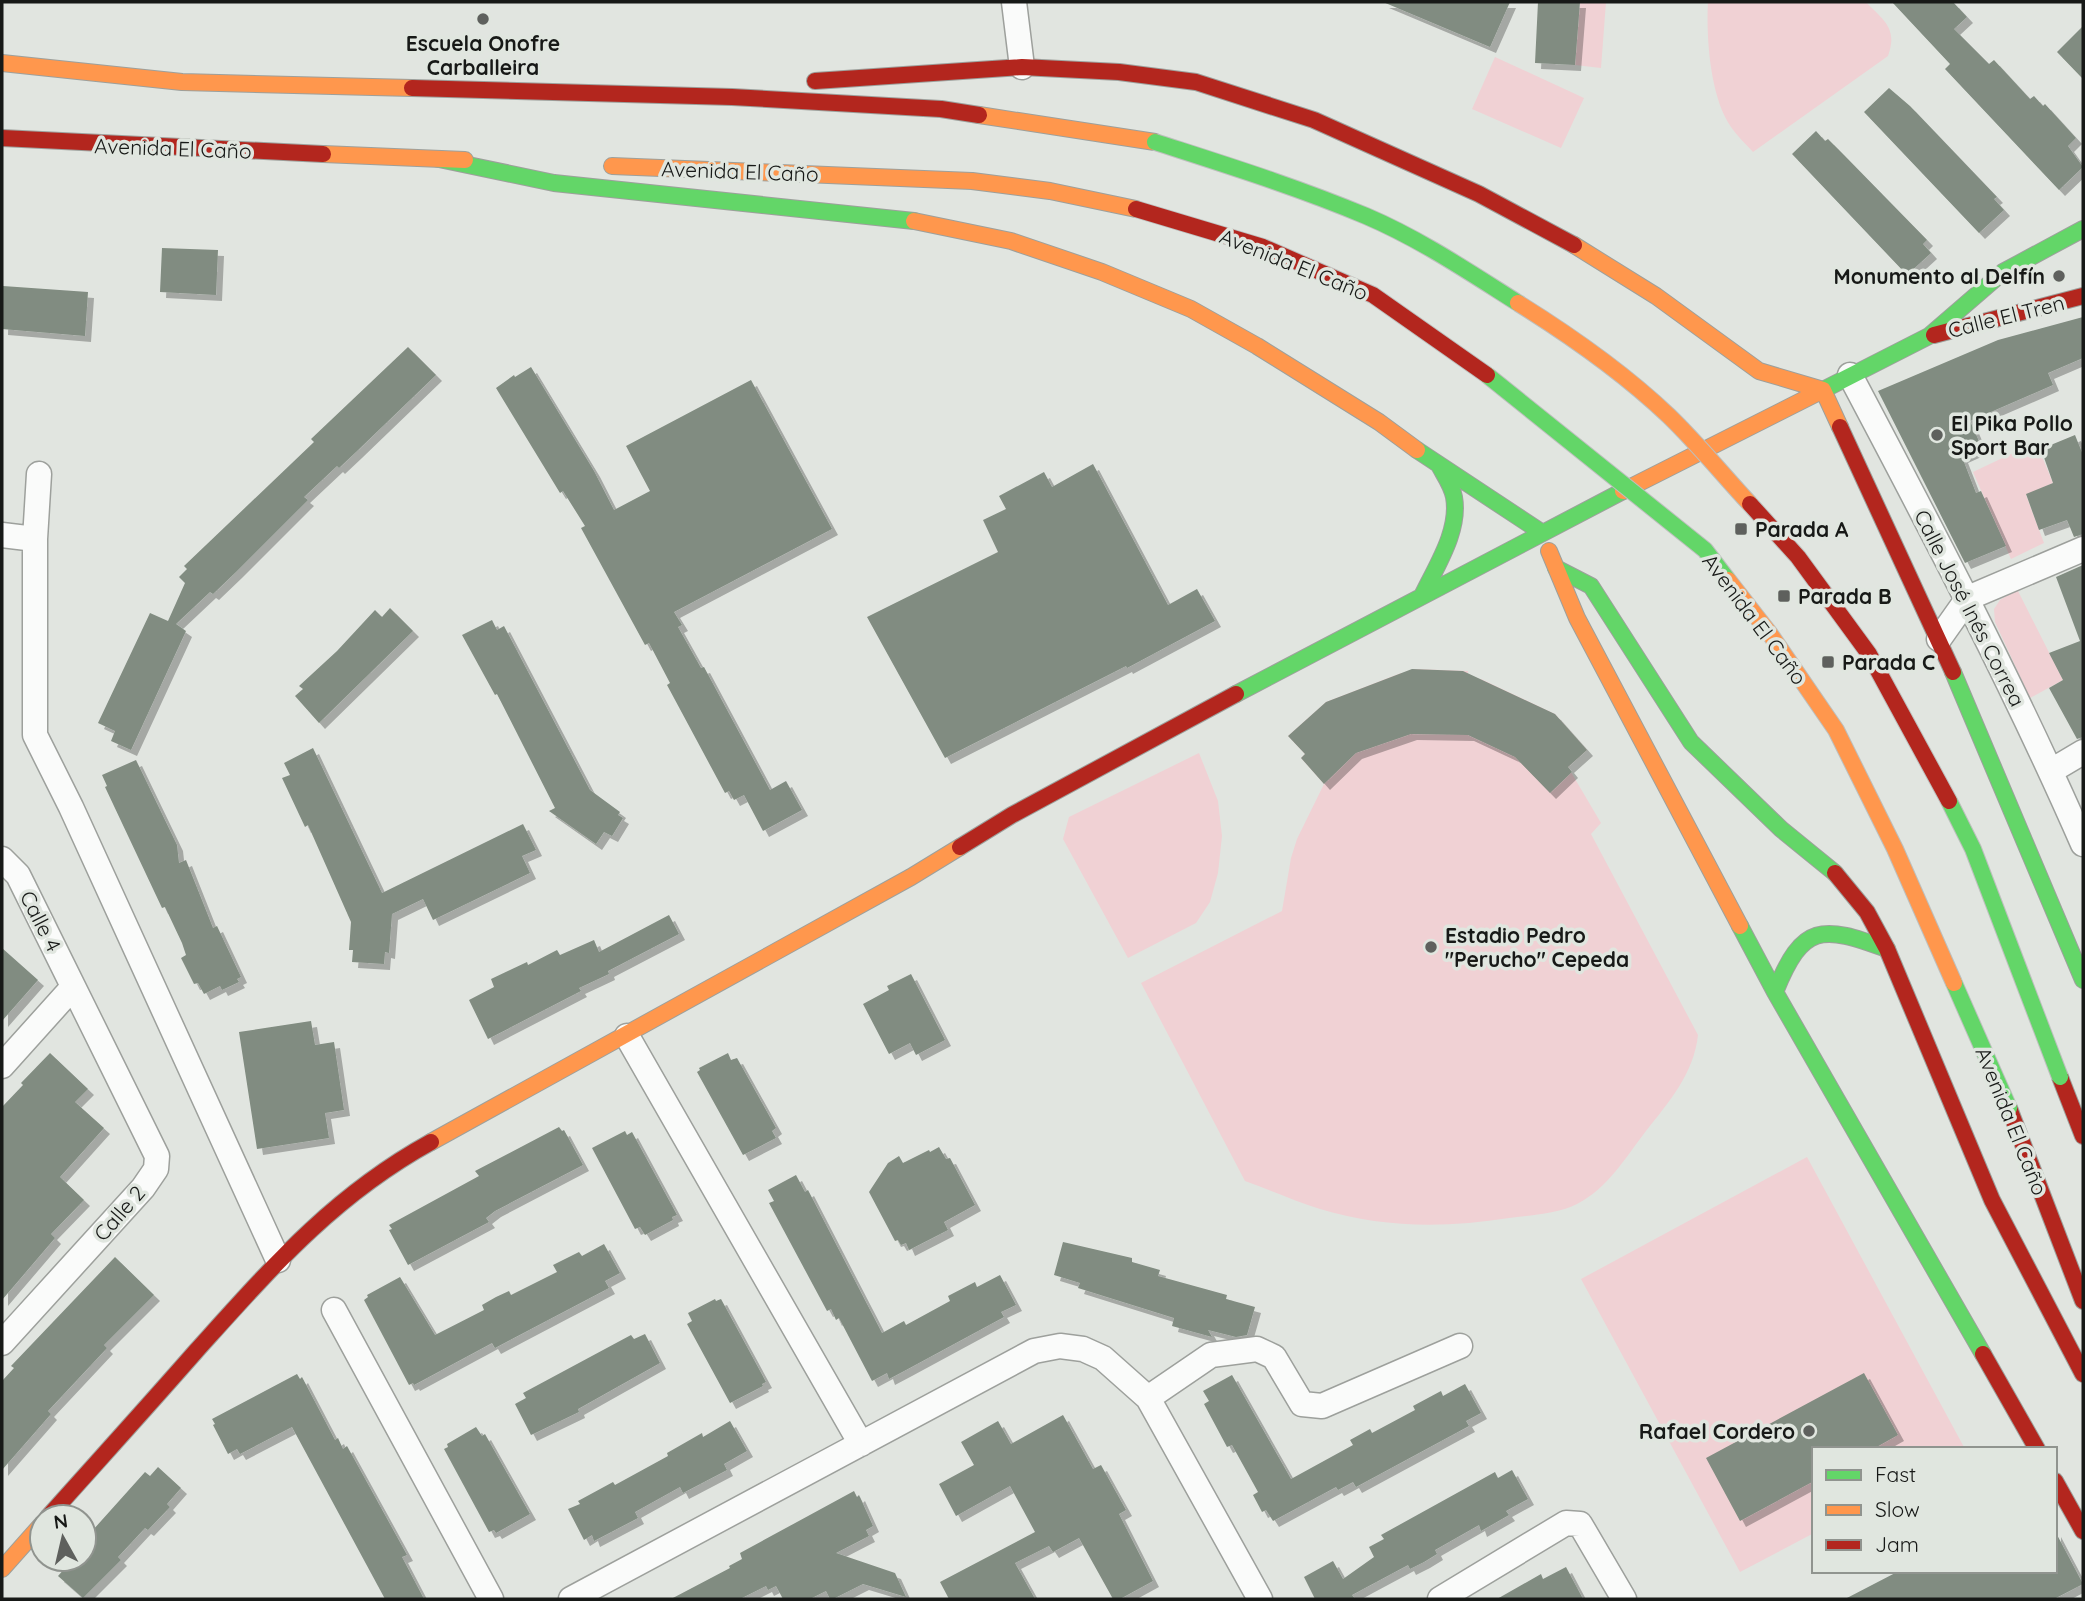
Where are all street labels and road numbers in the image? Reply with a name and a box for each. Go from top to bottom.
street label: Avenida El Caño [94,132,252,164]
street label: Avenida El Caño [661,155,819,187]
street label: Avenida El Caño [1216,222,1372,306]
street label: Calle El Tren [1945,289,2067,343]
street label: Calle José Inés Correa [1909,505,2031,711]
street label: Avenida El Caño [1697,548,1813,690]
street label: Calle 4 [15,886,67,956]
street label: Avenida El Caño [1970,1043,2054,1199]
street label: Calle 2 [88,1180,150,1246]

